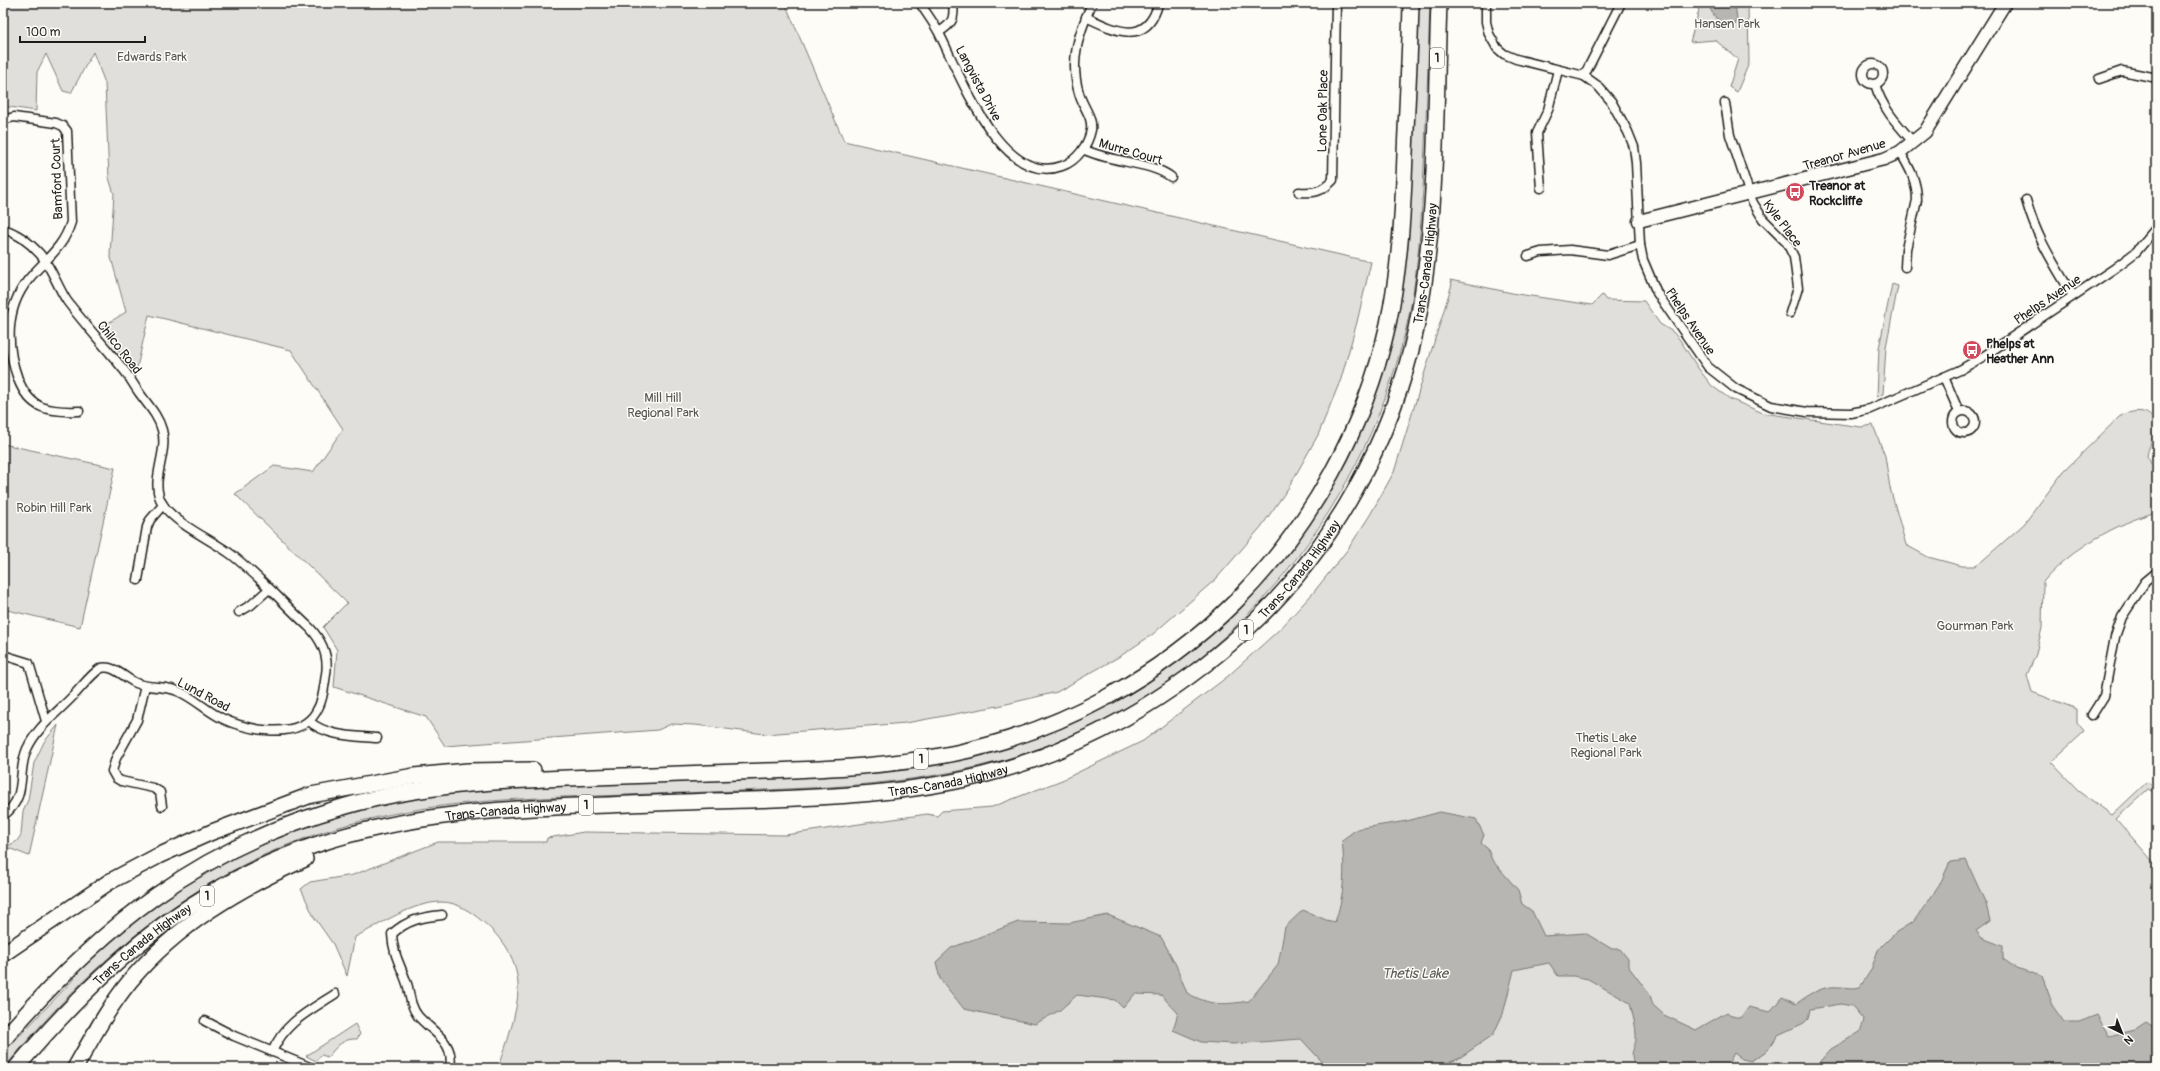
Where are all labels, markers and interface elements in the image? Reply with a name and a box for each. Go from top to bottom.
park label: Hansen Park [1694,16,1761,32]
scale bar [20,18,145,44]
text: 100 m [26,25,61,40]
street label: Langvista Drive [952,43,1005,124]
road number: 1 [1430,48,1444,68]
park label: Edwards Park [117,49,188,65]
street label: Lone Oak Place [1314,69,1332,152]
street label: Murre Court [1097,135,1165,169]
street label: Treanor Avenue [1801,135,1888,174]
street label: Bamford Court [48,137,66,220]
place label: Treanor at Rockcliffe [1808,178,1866,209]
bus stop icon: Treanor at Rockcliffe [1784,181,1806,203]
street label: Kyle Place [1759,197,1806,251]
street label: Trans-Canada Highway [1410,202,1441,326]
street label: Phelps Avenue [2011,271,2085,328]
street label: Phelps Avenue [1662,285,1719,359]
street label: Chilco Road [94,318,145,377]
place label: Phelps at Heather Ann [1986,336,2055,367]
bus stop icon: Phelps at Heather Ann [1961,339,1983,361]
park label: Mill Hill Regional Park [627,390,699,421]
park label: Robin Hill Park [16,500,92,516]
street label: Trans-Canada Highway [1256,517,1344,622]
park label: Gourman Park [1937,618,2014,634]
road number: 1 [1239,620,1253,640]
street label: Lund Road [174,674,233,715]
park label: Thetis Lake Regional Park [1570,730,1642,761]
road number: 1 [914,749,928,769]
street label: Trans-Canada Highway [887,761,1010,800]
road number: 1 [579,795,593,815]
street label: Trans-Canada Highway [444,799,567,825]
road number: 1 [200,886,214,906]
street label: Trans-Canada Highway [90,900,195,989]
water label: Thetis Lake [1382,965,1450,982]
north arrow [2102,1013,2142,1053]
text: N [2121,1033,2136,1048]

